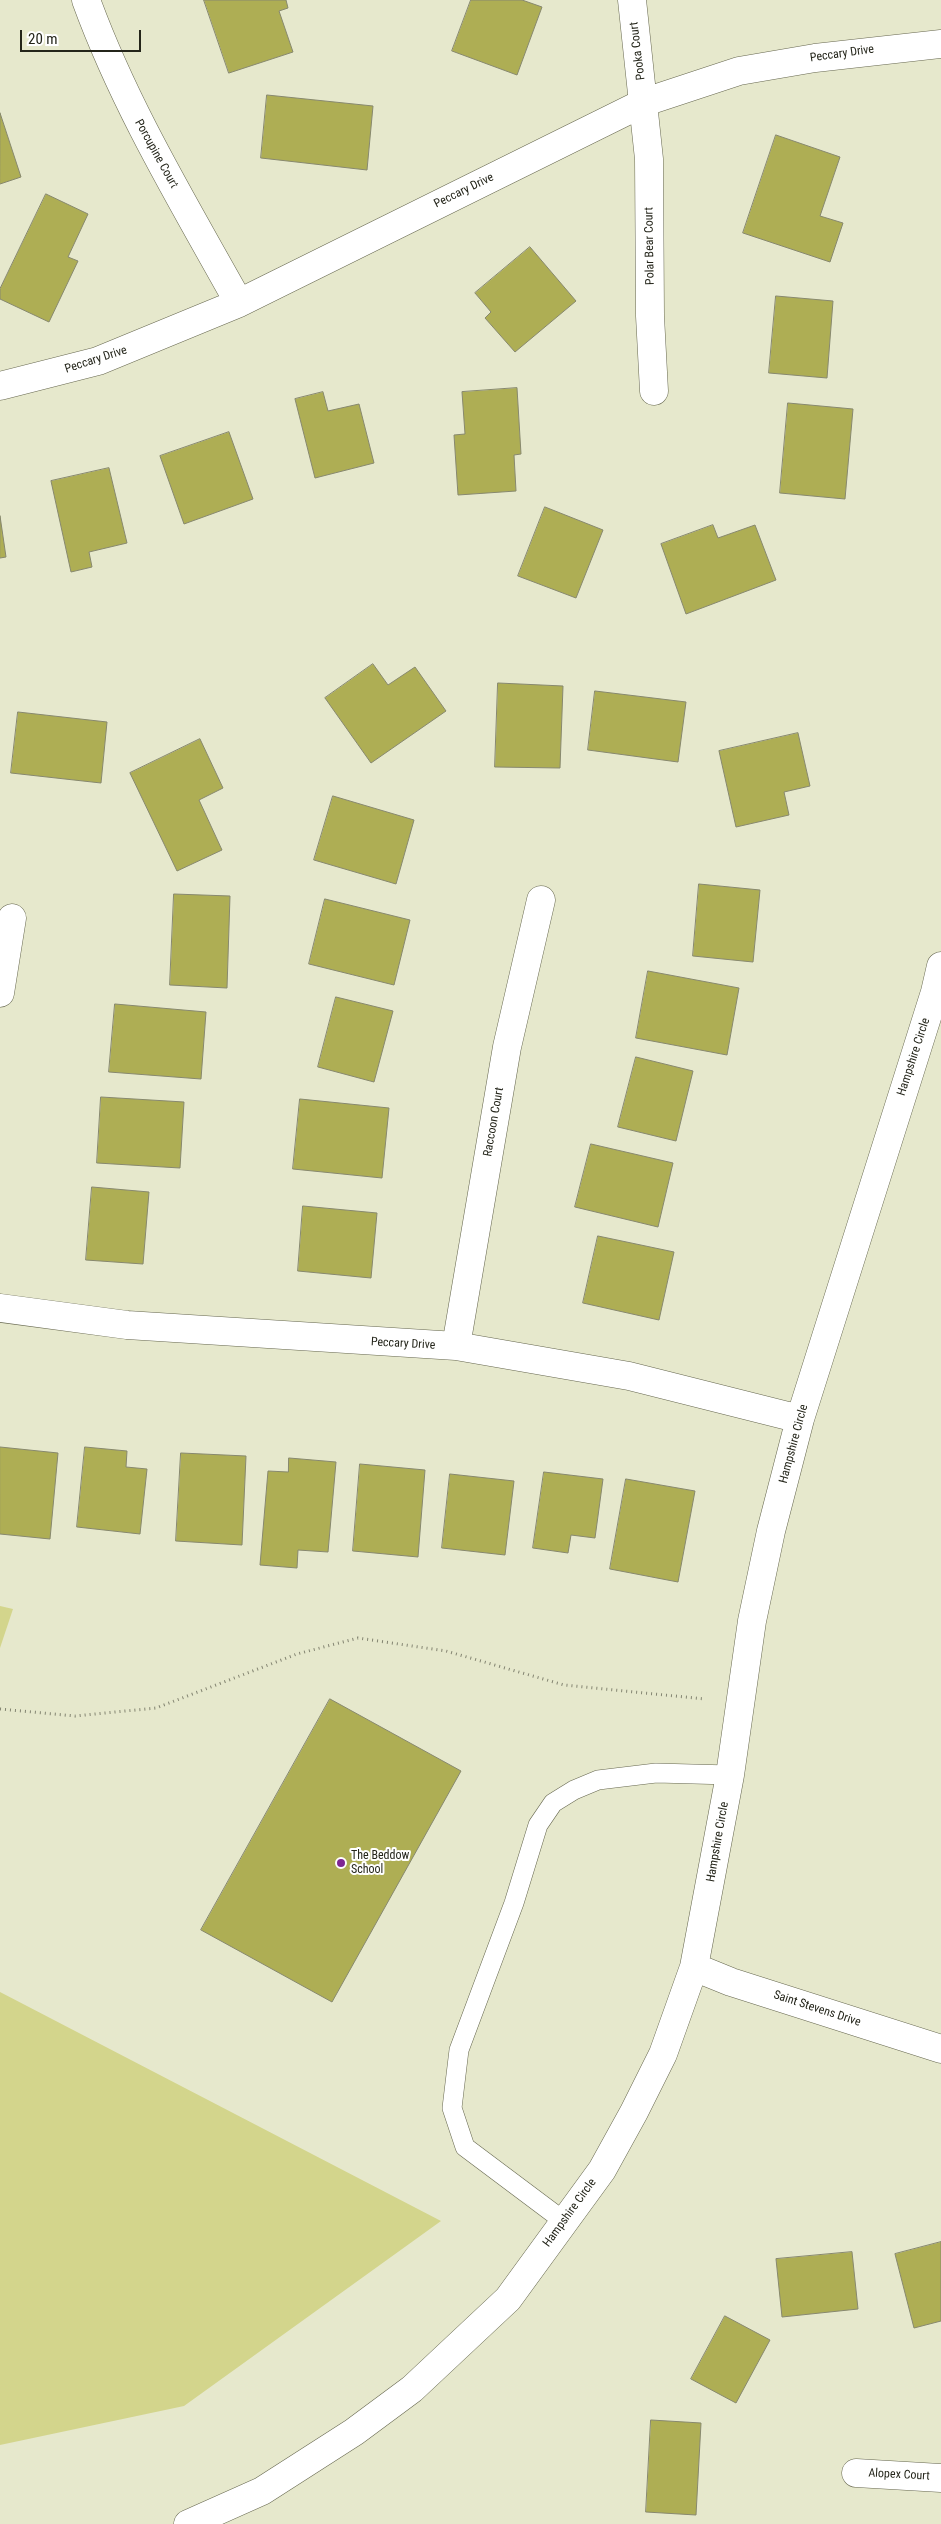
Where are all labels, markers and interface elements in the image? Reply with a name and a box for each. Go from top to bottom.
scale bar [22,20,144,52]
street label: Pooka Court [627,21,649,81]
text: 20 m [28,30,58,48]
street label: Peccary Drive [809,42,875,66]
street label: Porcupine Court [131,117,181,191]
street label: Peccary Drive [432,170,496,212]
street label: Polar Bear Court [642,207,658,285]
street label: Peccary Drive [63,343,129,377]
street label: Hampshire Circle [895,1016,933,1098]
street label: Raccoon Court [481,1086,507,1158]
street label: Peccary Drive [370,1335,436,1353]
street label: Hampshire Circle [777,1403,811,1485]
street label: Hampshire Circle [704,1801,732,1883]
place label: The Beddow School [351,1849,409,1877]
marker: The Beddow School [335,1857,347,1869]
street label: Saint Stevens Drive [772,1988,862,2030]
street label: Hampshire Circle [540,2176,600,2250]
street label: Alopex Court [868,2466,930,2484]

